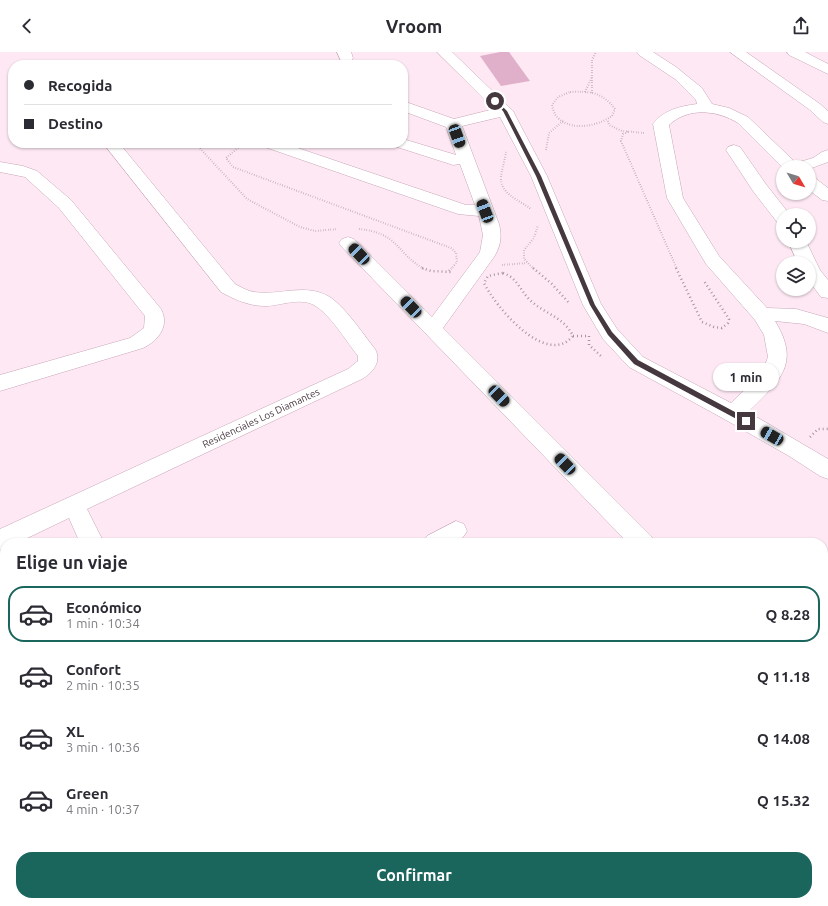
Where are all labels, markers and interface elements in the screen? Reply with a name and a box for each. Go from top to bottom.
icon: back [16,15,38,37]
icon: share [790,15,812,37]
text: Vroom [386,16,442,36]
text: Recogida [48,77,112,94]
route start [486,92,504,110]
text: Destino [48,115,103,132]
car [447,123,467,149]
north arrow [776,160,816,200]
map controls [776,160,816,296]
car [475,198,495,224]
button: locate [776,208,816,248]
car [346,241,372,267]
button: layers [776,256,816,296]
car [398,294,424,320]
callout: 1 min [713,363,779,391]
text: 1 min [730,370,762,384]
car [486,383,512,409]
street label: Residenciales Los Diamantes [201,386,321,450]
route end [737,412,755,430]
car [759,425,785,447]
car [552,451,578,477]
text: Elige un viaje [16,552,128,572]
icon: car [18,596,54,632]
text: Económico [66,599,142,616]
text: Q 8.28 [766,606,810,623]
text: 1 min · 10:34 [66,616,140,630]
icon: car [18,658,54,694]
text: Confort [66,661,121,678]
text: Q 11.18 [757,668,810,685]
text: 2 min · 10:35 [66,678,140,692]
icon: car [18,720,54,756]
text: XL [66,723,84,740]
text: Q 14.08 [757,730,810,747]
text: 3 min · 10:36 [66,740,140,754]
icon: car [18,782,54,818]
text: Green [66,785,108,802]
text: Q 15.32 [757,792,810,809]
text: 4 min · 10:37 [66,802,140,816]
button: Confirmar [16,852,812,898]

